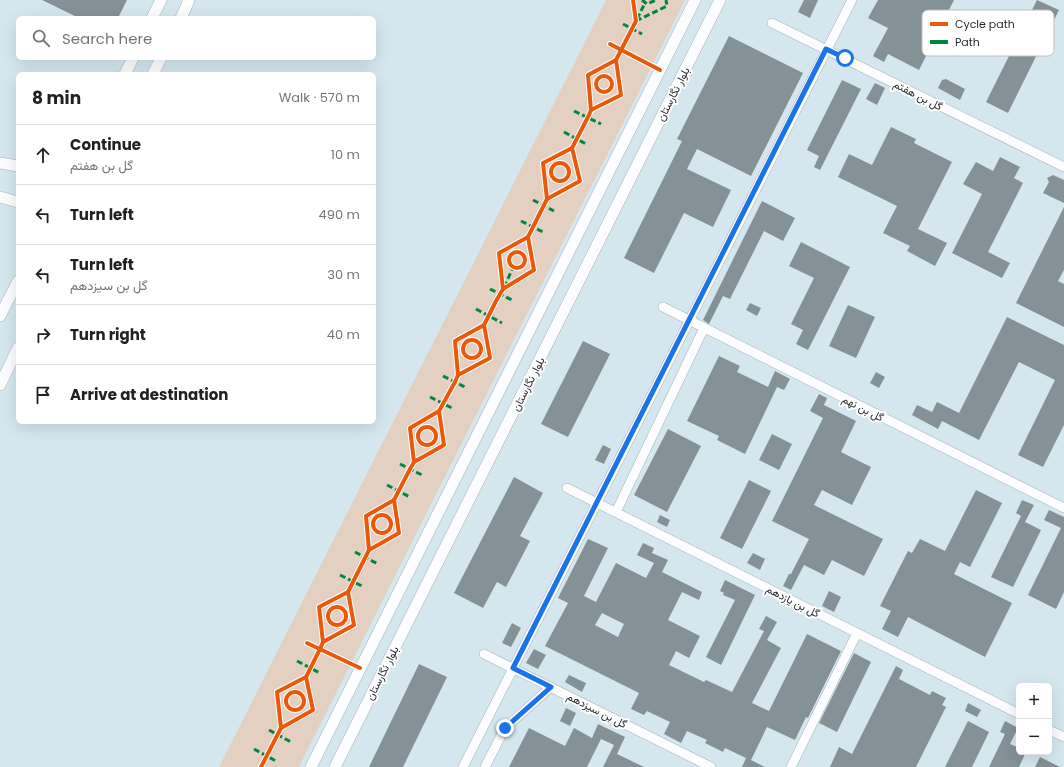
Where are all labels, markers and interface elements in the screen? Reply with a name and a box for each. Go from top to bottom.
legend [922,10,1054,56]
search box [16,16,376,60]
text: Cycle path [955,16,1015,32]
icon: search [30,27,52,49]
text: Search here [62,28,152,49]
text: Path [955,34,980,50]
route start [836,49,854,67]
street label: بلوار نگارستان [653,64,693,124]
street label: گل بن هفتم [891,76,945,114]
text: 8 min [32,86,81,110]
text: Walk · 570 m [279,88,360,107]
text: Continue [70,134,141,155]
icon: ahead [32,144,54,166]
text: 10 m [331,145,360,164]
text: گل بن هفتم [70,156,133,175]
icon: left [32,204,54,226]
text: Turn left [70,204,134,225]
text: 490 m [319,205,360,224]
text: Turn left [70,254,134,275]
icon: left [32,264,54,286]
text: 30 m [327,265,360,284]
text: گل بن سیزدهم [70,276,148,295]
icon: right [32,324,54,346]
text: Turn right [70,324,146,345]
text: 40 m [327,325,360,344]
street label: بلوار نگارستان [508,354,548,414]
icon: arrive [32,384,54,406]
text: Arrive at destination [70,384,228,405]
street label: گل بن نهم [839,391,887,425]
street label: گل بن یازدهم [763,581,823,621]
street label: بلوار نگارستان [362,643,402,703]
map controls [1016,683,1052,755]
button: + [1016,683,1052,719]
street label: گل بن سیزدهم [564,688,630,732]
route end [496,719,514,737]
button: − [1016,719,1052,755]

